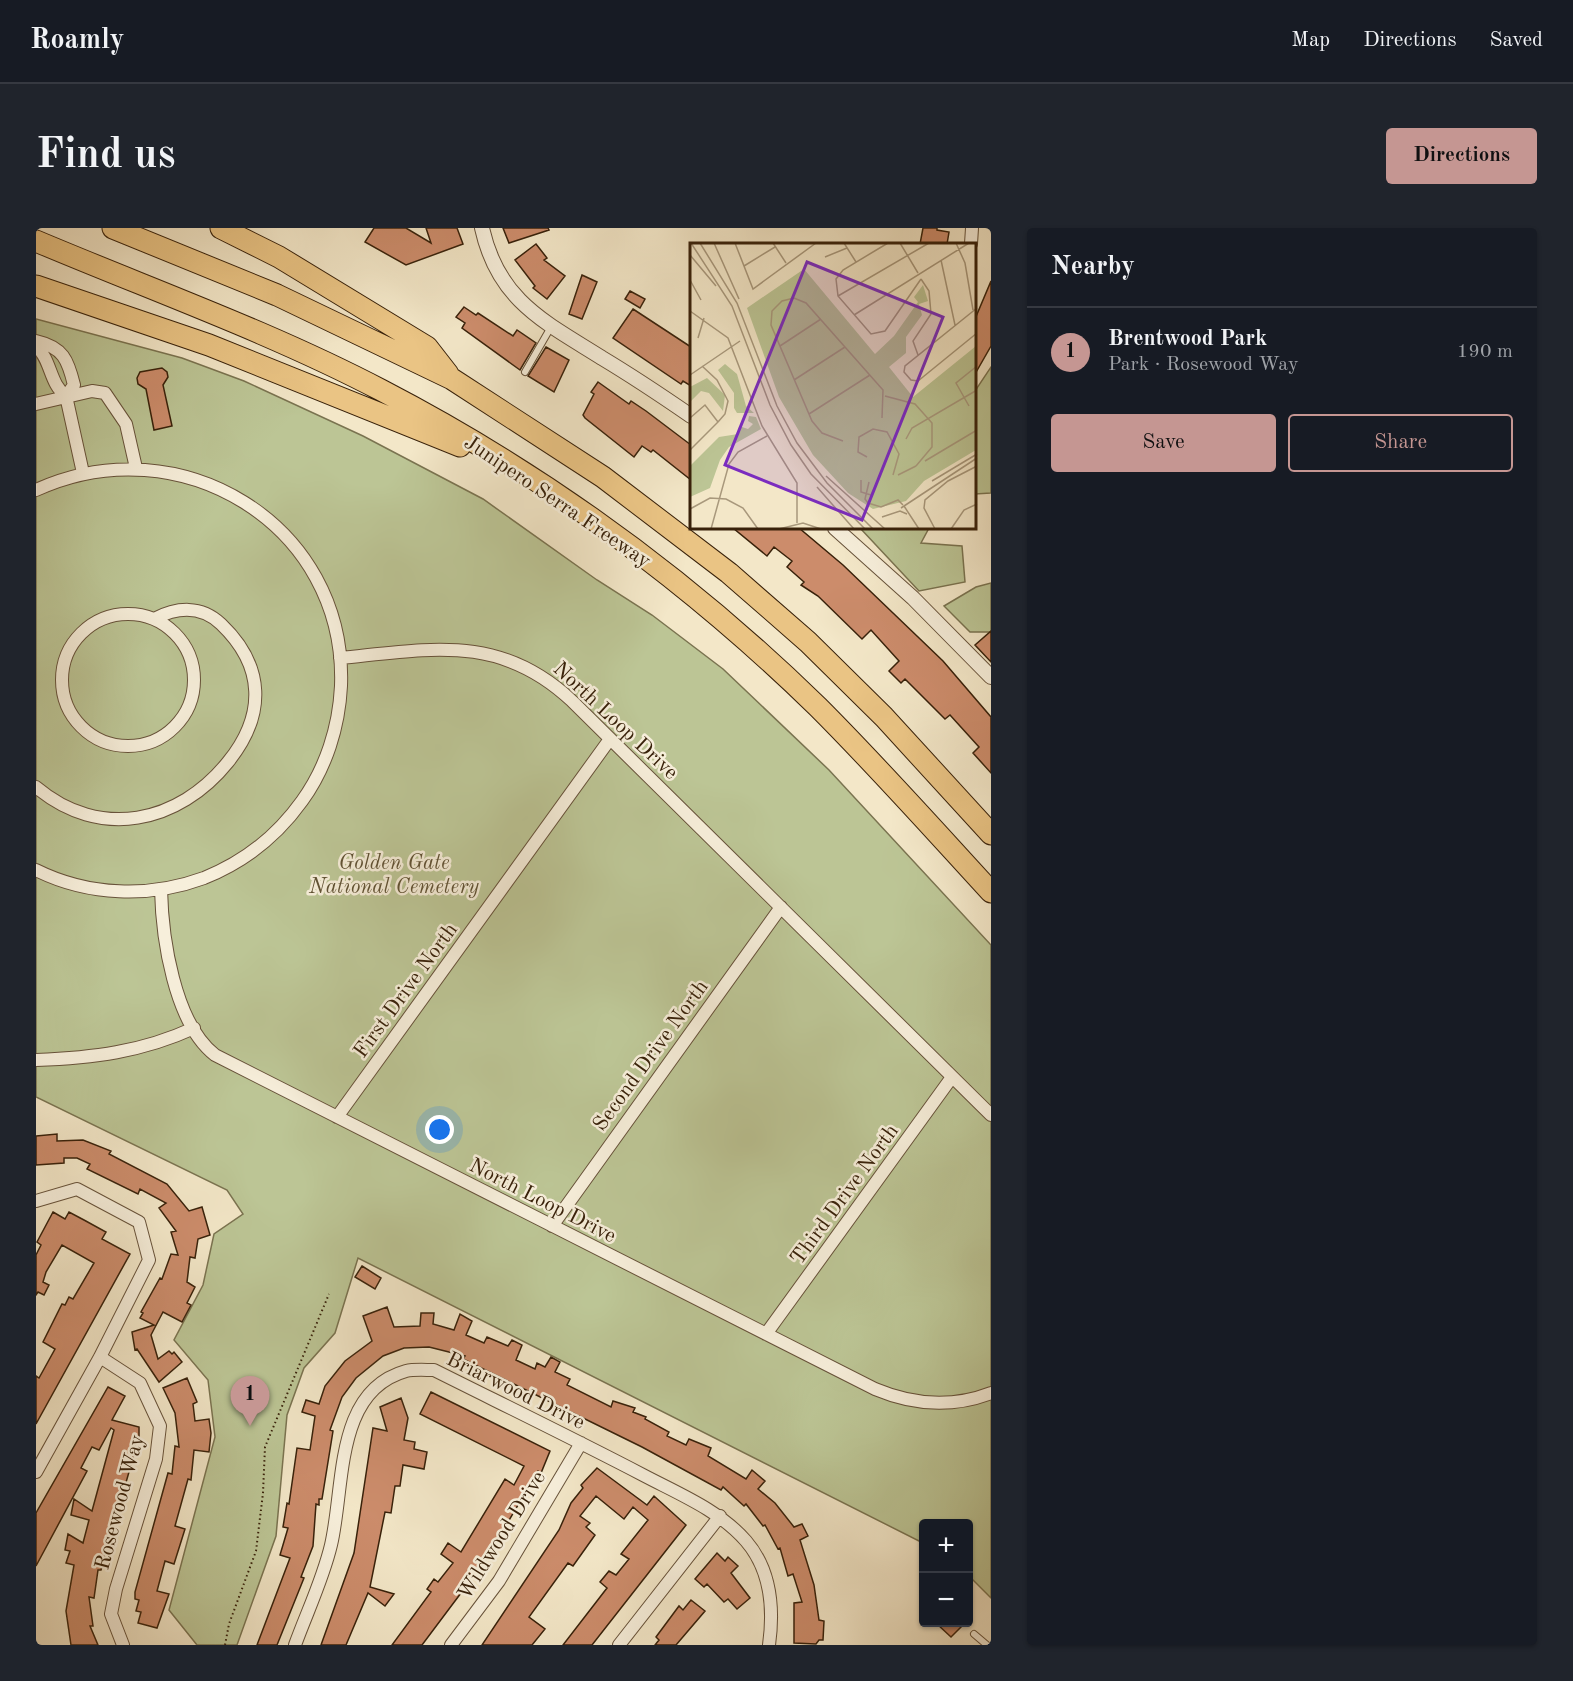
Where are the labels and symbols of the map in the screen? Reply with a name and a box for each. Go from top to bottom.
inset map [690,243,976,530]
street label: Junipero Serra Freeway [460,432,654,572]
street label: North Loop Drive [549,658,681,784]
park label: Golden Gate National Cemetery [308,853,479,898]
street label: First Drive North [350,920,462,1062]
street label: Second Drive North [590,977,713,1135]
your location [425,1115,454,1144]
street label: Third Drive North [787,1121,903,1269]
street label: North Loop Drive [465,1155,619,1247]
street label: Briarwood Drive [443,1349,588,1434]
pin: 1 [230,1376,270,1426]
street label: Rosewood Way [92,1432,149,1572]
street label: Wildwood Drive [454,1468,550,1604]

